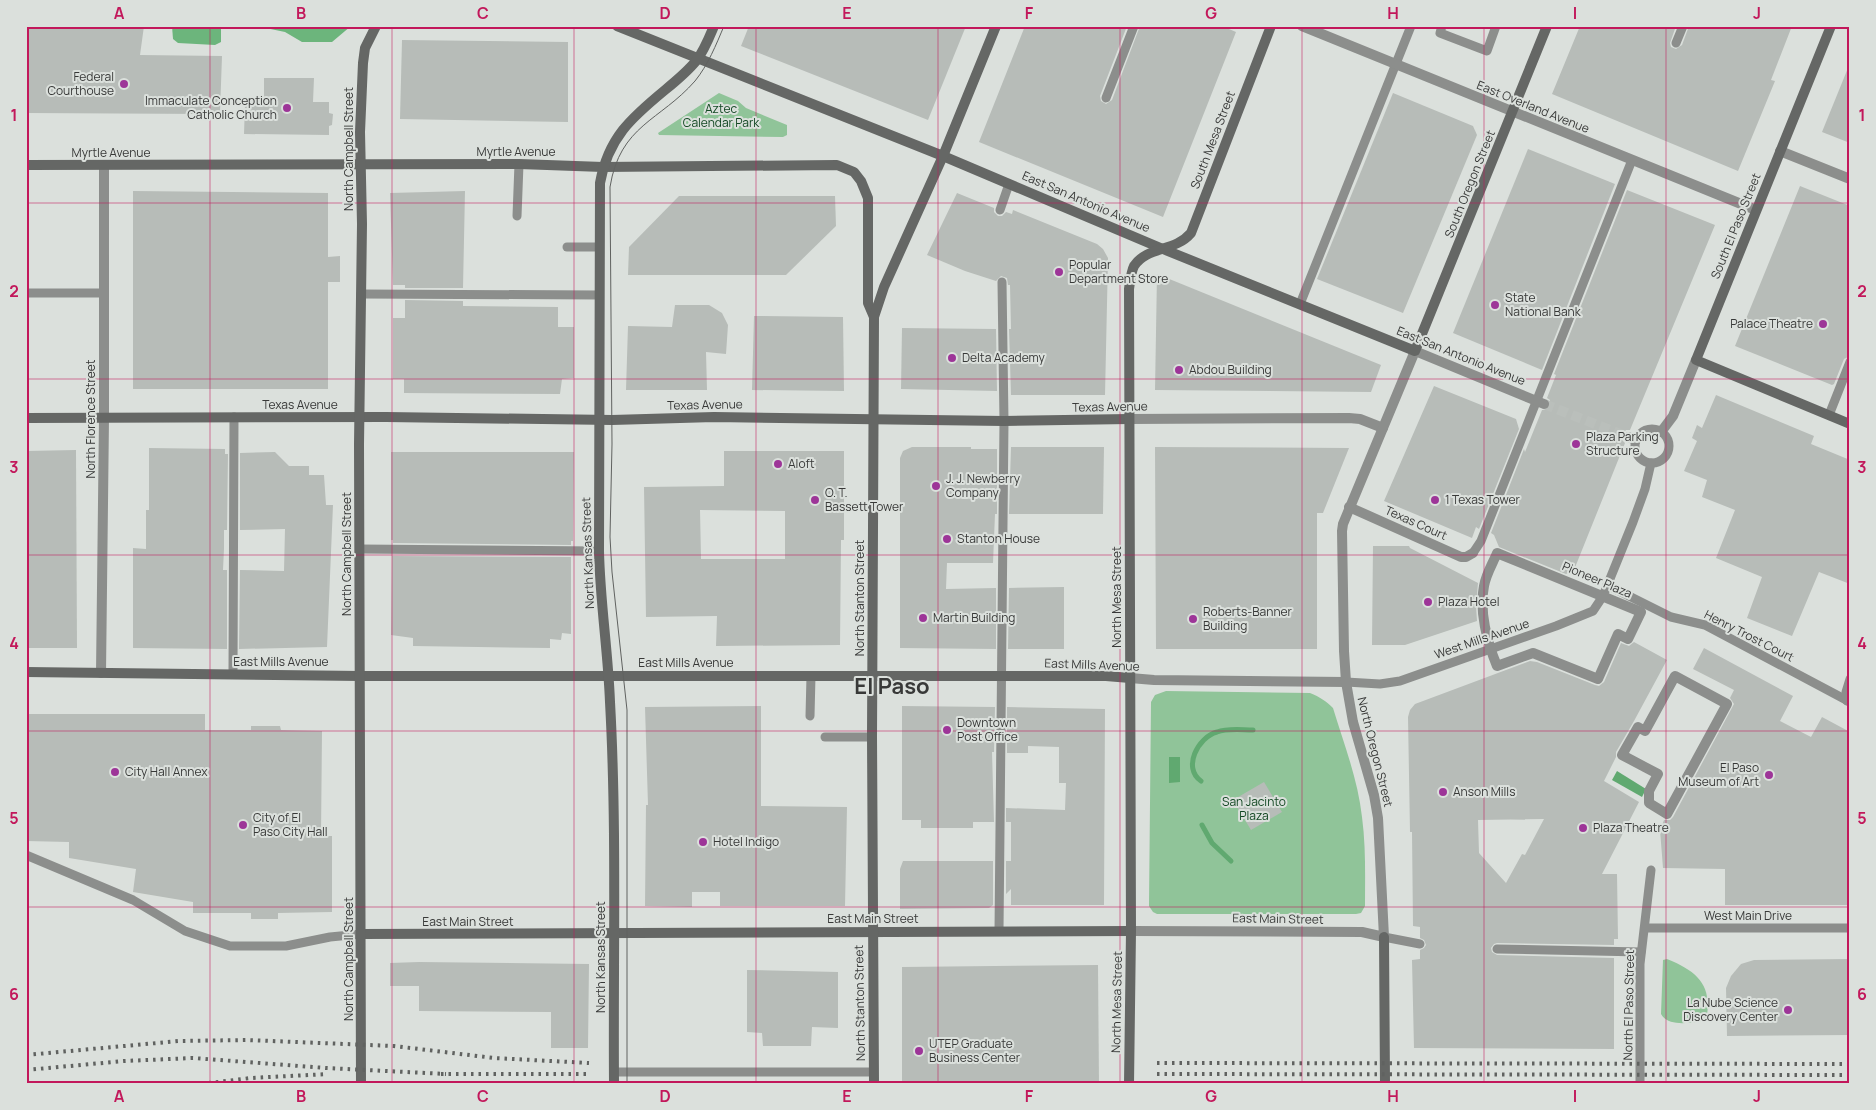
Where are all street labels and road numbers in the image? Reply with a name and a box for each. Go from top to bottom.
street label: East Overland Avenue [1474,76,1592,137]
street label: North Campbell Street [340,87,357,211]
street label: South Mesa Street [1186,88,1239,191]
street label: South Oregon Street [1440,127,1499,240]
street label: Myrtle Avenue [477,143,555,160]
street label: Myrtle Avenue [72,144,150,161]
street label: East San Antonio Avenue [1020,167,1153,236]
street label: South El Paso Street [1707,170,1765,281]
street label: East San Antonio Avenue [1394,322,1528,389]
street label: North Florence Street [82,359,99,479]
street label: Texas Avenue [667,395,743,414]
street label: Texas Avenue [262,396,338,413]
street label: Texas Avenue [1072,397,1148,416]
street label: North Campbell Street [338,492,355,616]
street label: North Kansas Street [577,497,598,609]
street label: Texas Court [1382,501,1450,544]
street label: North Stanton Street [851,540,868,656]
street label: North Mesa Street [1108,546,1125,648]
street label: Pioneer Plaza [1560,557,1635,602]
street label: Henry Trost Court [1702,606,1797,666]
street label: West Mills Avenue [1432,614,1532,663]
street label: East Mills Avenue [233,653,329,670]
street label: East Mills Avenue [638,654,734,671]
street label: East Mills Avenue [1044,654,1140,675]
street label: North Oregon Street [1354,695,1397,809]
street label: North Campbell Street [340,897,357,1021]
street label: North Kansas Street [592,901,609,1013]
street label: West Main Drive [1704,907,1792,924]
street label: East Main Street [1232,909,1324,928]
street label: East Main Street [827,910,919,927]
street label: East Main Street [422,913,514,930]
street label: North Stanton Street [850,944,869,1061]
street label: North El Paso Street [1619,949,1638,1060]
street label: North Mesa Street [1107,951,1126,1053]

